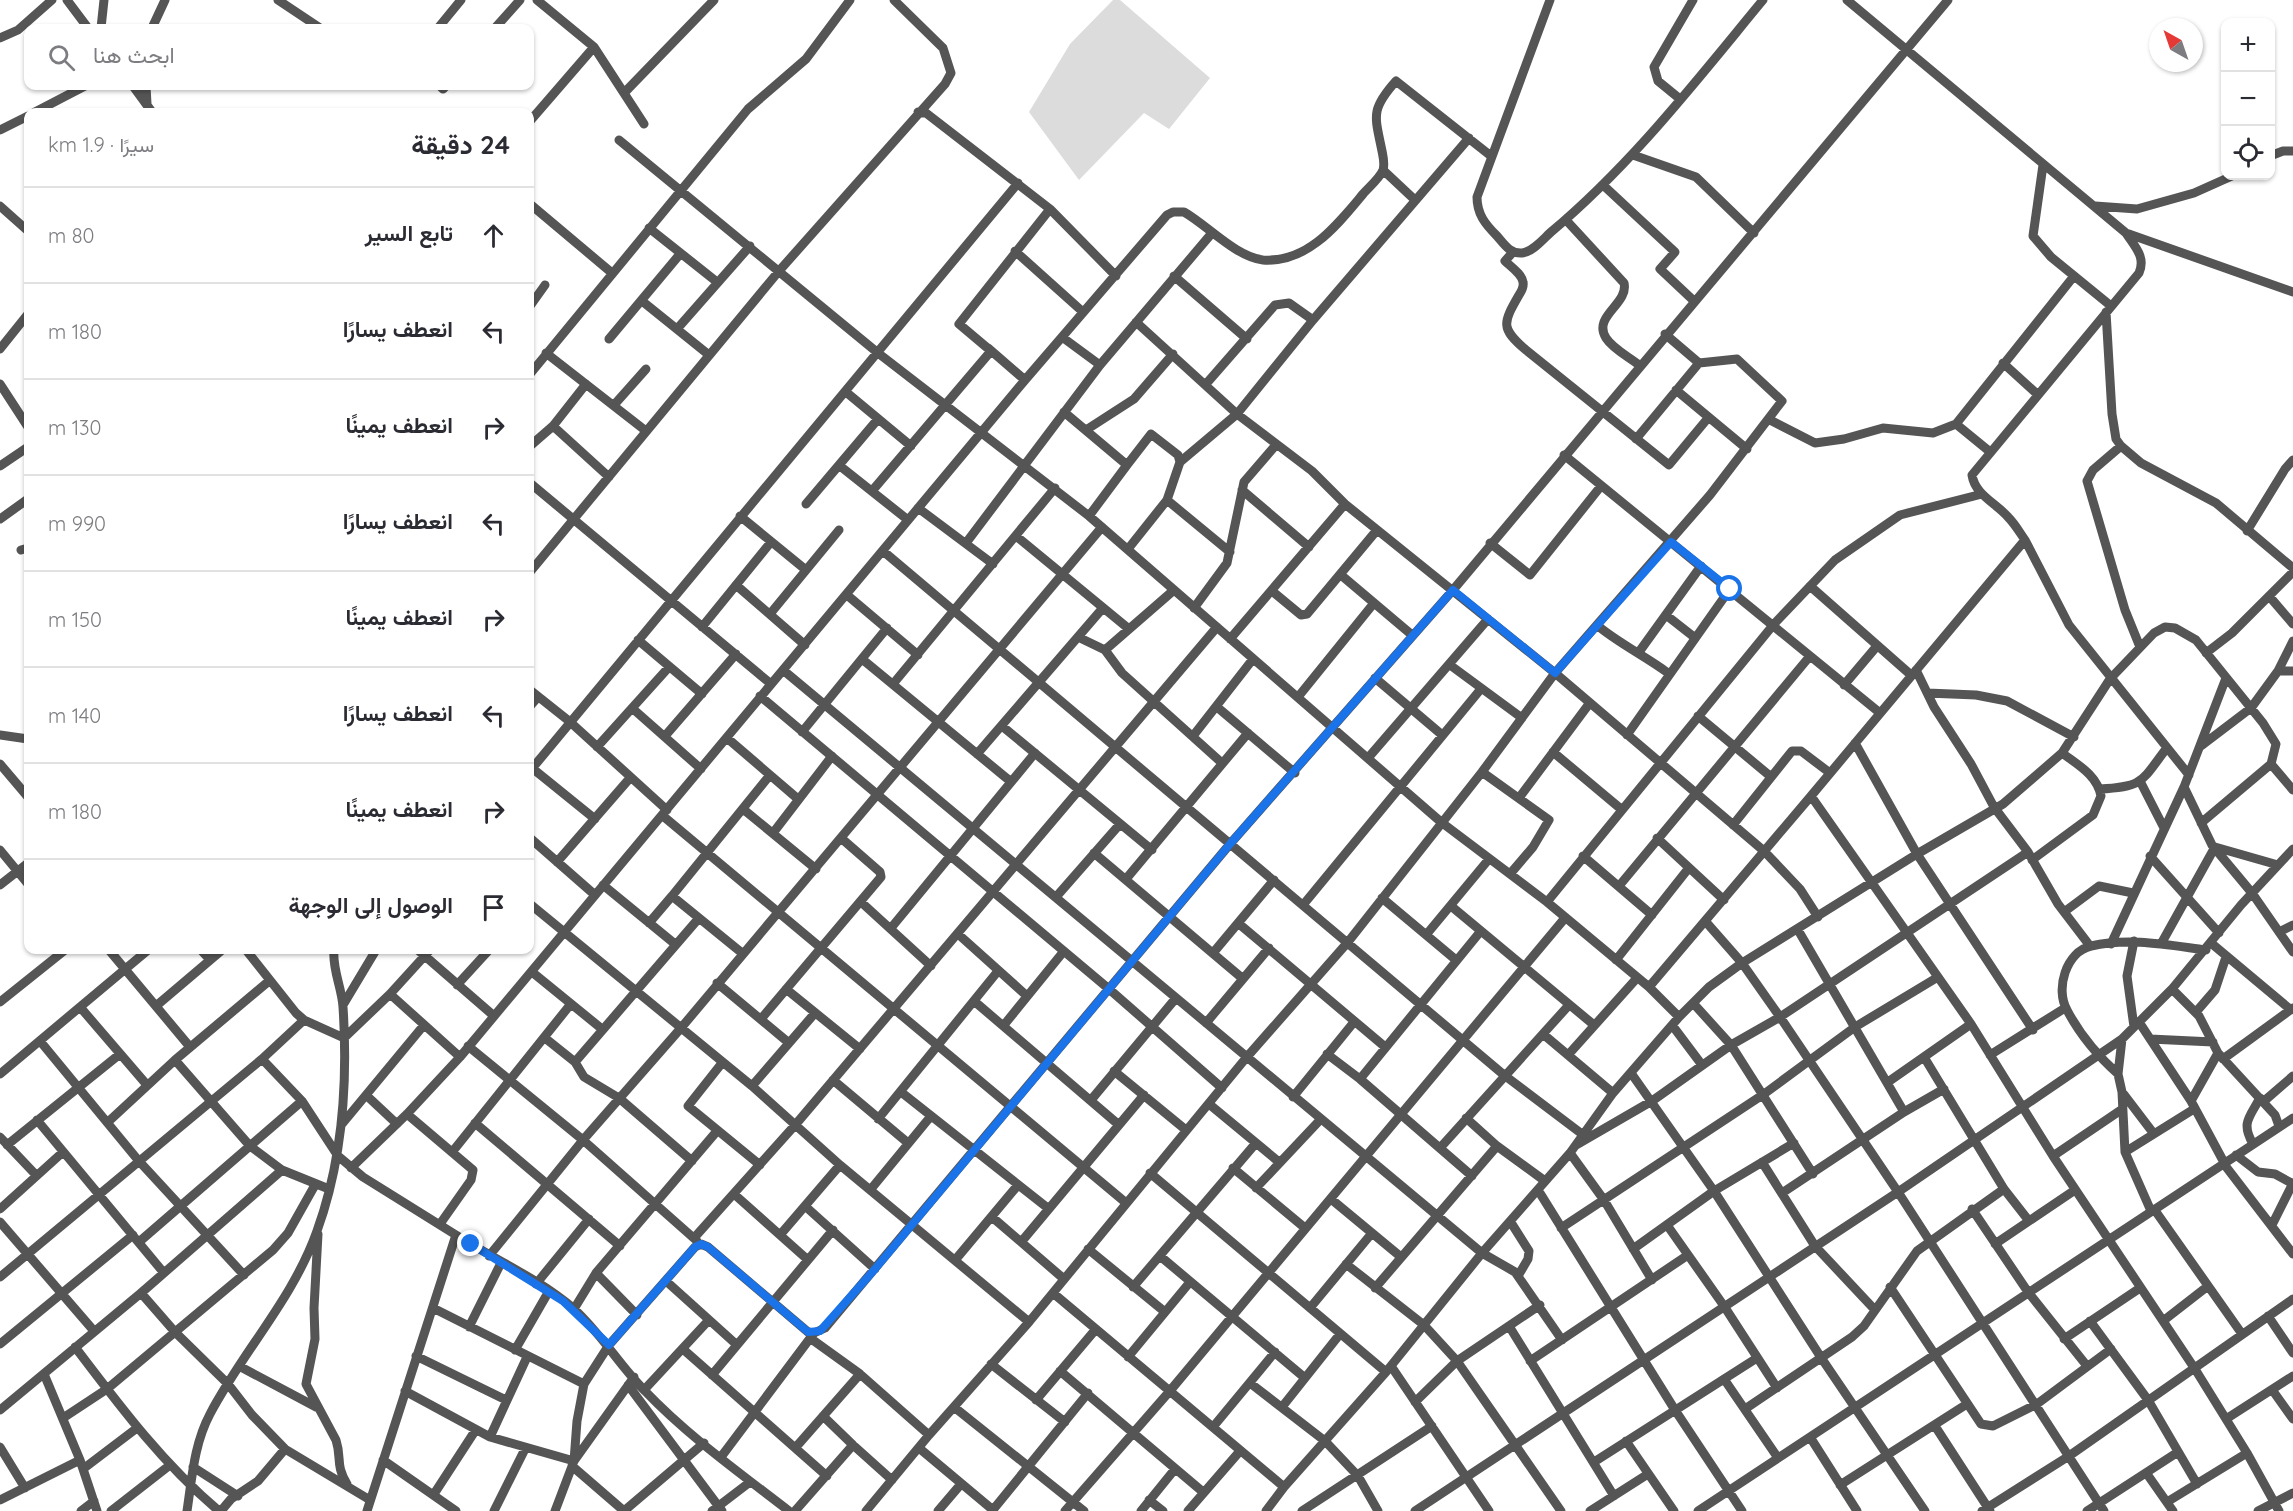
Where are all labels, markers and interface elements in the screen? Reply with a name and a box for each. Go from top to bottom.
north arrow [2149,18,2203,72]
map controls [2221,18,2275,180]
button: + [2221,18,2275,72]
search box [24,24,534,90]
icon: search [45,41,78,74]
text: ابحث هنا [93,41,175,69]
button: − [2221,72,2275,126]
button: locate [2221,126,2275,180]
text: 24 دقيقة [411,128,510,161]
text: سيرًا · 1.9 km [48,132,154,157]
text: تابع السير [365,219,453,247]
icon: ahead [477,219,510,252]
text: 80 m [48,223,94,248]
text: انعطف يسارًا [343,315,453,343]
icon: left [477,315,510,348]
text: 180 m [48,319,102,344]
text: انعطف يمينًا [345,411,453,439]
icon: right [477,411,510,444]
text: 130 m [48,415,102,440]
text: انعطف يسارًا [343,507,453,535]
icon: left [477,507,510,540]
text: 990 m [48,511,106,536]
route start [1716,575,1742,601]
text: انعطف يمينًا [345,603,453,631]
icon: right [477,603,510,636]
text: 150 m [48,607,102,632]
text: انعطف يسارًا [343,699,453,727]
icon: left [477,699,510,732]
text: 140 m [48,703,101,728]
text: انعطف يمينًا [345,795,453,823]
icon: right [477,795,510,828]
text: 180 m [48,799,102,824]
text: الوصول إلى الوجهة [289,891,453,919]
icon: arrive [477,891,510,924]
route end [457,1230,483,1256]

